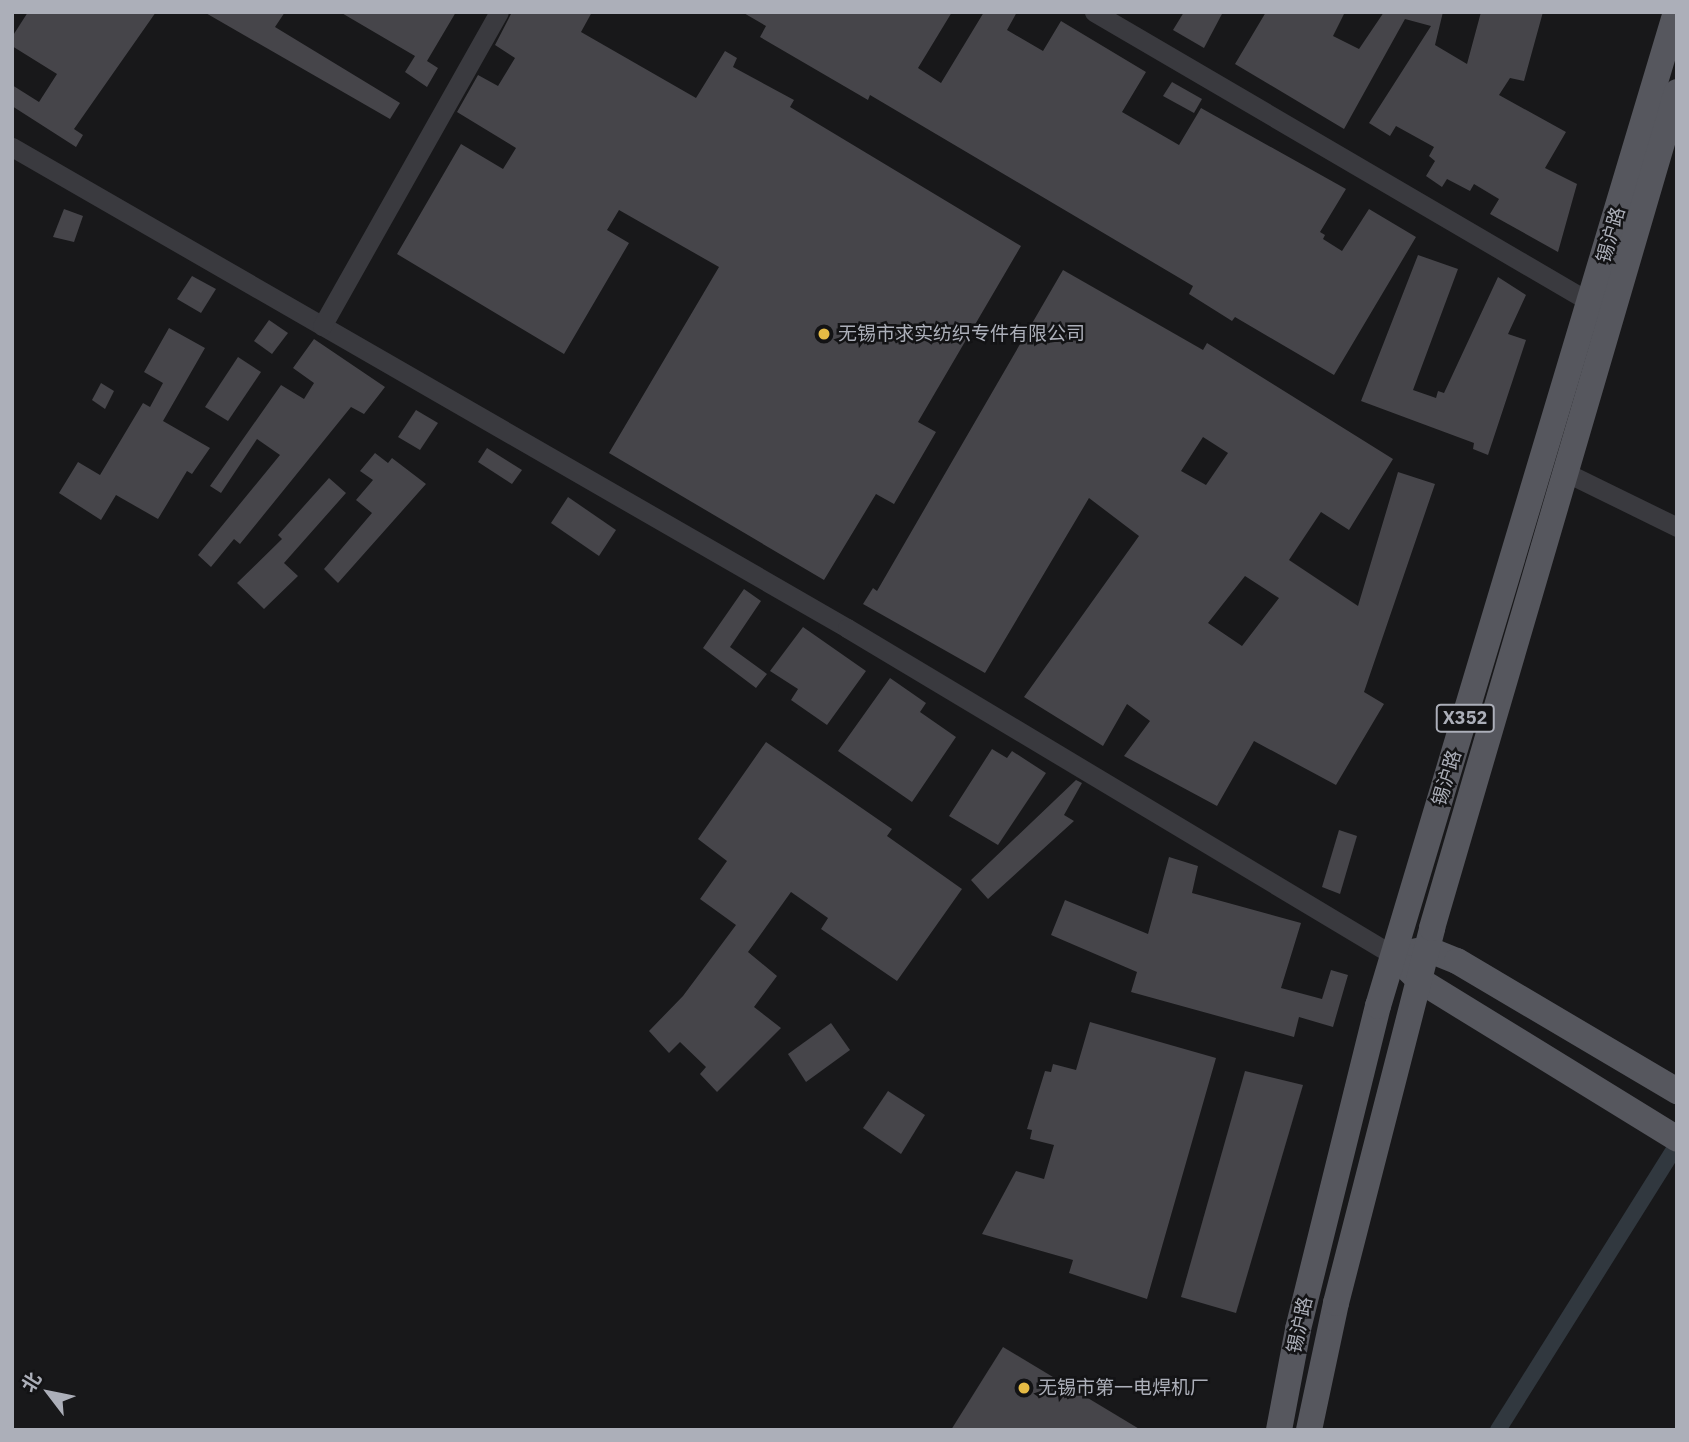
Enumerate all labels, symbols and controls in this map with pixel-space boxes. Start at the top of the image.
street label: 锡沪路 [1592,204,1630,266]
place label: 无锡市求实纺织专件有限公司 [838,323,1085,345]
marker: 无锡市求实纺织专件有限公司 [816,326,832,342]
road number: X352 [1435,704,1495,732]
street label: 锡沪路 [1428,747,1466,809]
street label: 锡沪路 [1283,1295,1317,1355]
north arrow [14,1358,84,1428]
text: 北 [16,1367,46,1396]
place label: 无锡市第一电焊机厂 [1038,1377,1209,1399]
marker: 无锡市第一电焊机厂 [1016,1380,1032,1396]

